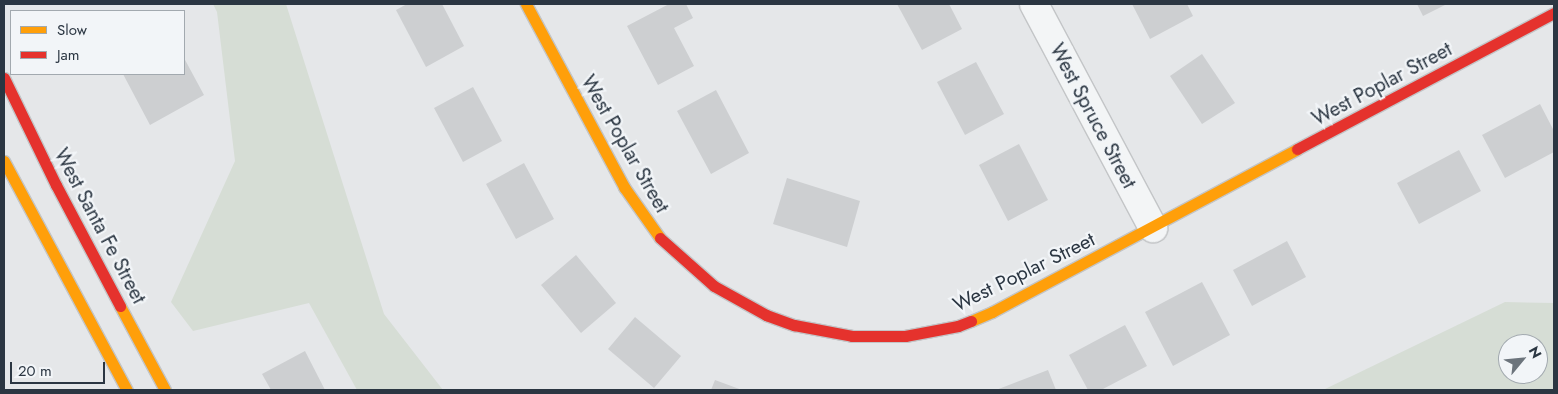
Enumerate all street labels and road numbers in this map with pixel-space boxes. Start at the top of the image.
street label: West Poplar Street [1308,37,1456,131]
street label: West Spruce Street [1045,39,1141,193]
street label: West Poplar Street [576,71,674,217]
street label: West Santa Fe Street [49,144,151,308]
street label: West Poplar Street [949,227,1099,317]

